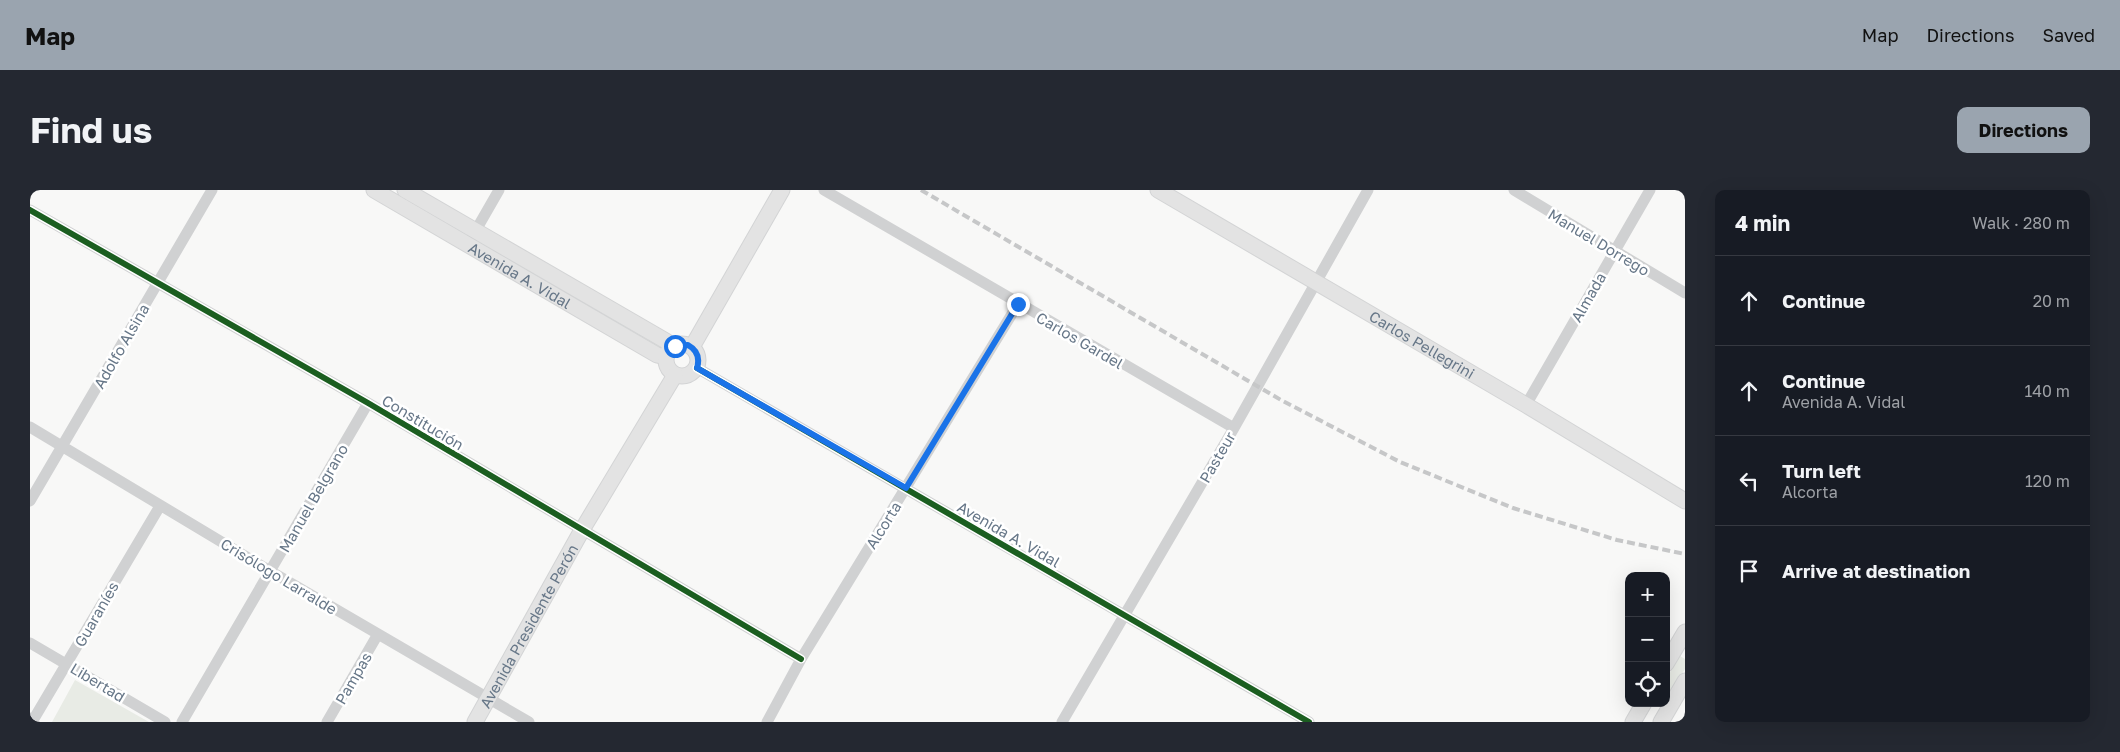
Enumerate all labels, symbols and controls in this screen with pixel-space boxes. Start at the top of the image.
text: Map [25,21,75,50]
text: Map [1862,24,1898,46]
text: Directions [1926,24,2014,46]
text: Saved [2042,24,2095,46]
button: Directions [1957,107,2090,153]
text: Find us [30,109,152,151]
street label: Manuel Dorrego [1545,205,1653,279]
text: 4 min [1735,210,1790,236]
text: Walk · 280 m [1972,213,2070,233]
street label: Avenida A. Vidal [465,238,575,312]
street label: Almada [1567,269,1609,325]
icon: ahead [1735,287,1763,315]
text: Continue [1782,289,1865,312]
text: 20 m [2033,291,2070,311]
route end [1007,293,1030,316]
street label: Adolfo Alsina [89,300,153,392]
street label: Carlos Pellegrini [1366,307,1478,382]
street label: Carlos Gardel [1033,308,1127,372]
route start [664,335,687,358]
text: Continue [1782,369,1865,392]
icon: ahead [1735,377,1763,405]
text: 140 m [2024,381,2070,401]
street label: Constitución [379,391,467,453]
text: Avenida A. Vidal [1782,392,1905,412]
street label: Pasteur [1195,428,1239,486]
street label: Manuel Belgrano [275,441,351,555]
text: Turn left [1782,459,1861,482]
icon: left [1735,467,1763,495]
text: 120 m [2025,471,2070,491]
text: Alcorta [1782,482,1838,502]
street label: Avenida A. Vidal [954,497,1064,571]
street label: Alcorta [862,498,904,552]
street label: Crisólogo Larralde [218,534,341,618]
street label: Avenida Presidente Perón [476,541,581,711]
icon: arrive [1735,557,1763,585]
text: Arrive at destination [1782,559,1970,582]
map controls [1625,572,1670,707]
button: + [1625,572,1670,617]
street label: Guaraníes [70,578,122,650]
button: − [1625,617,1670,662]
street label: Pampas [331,649,375,707]
street label: Libertad [67,659,129,705]
button: locate [1625,662,1670,707]

